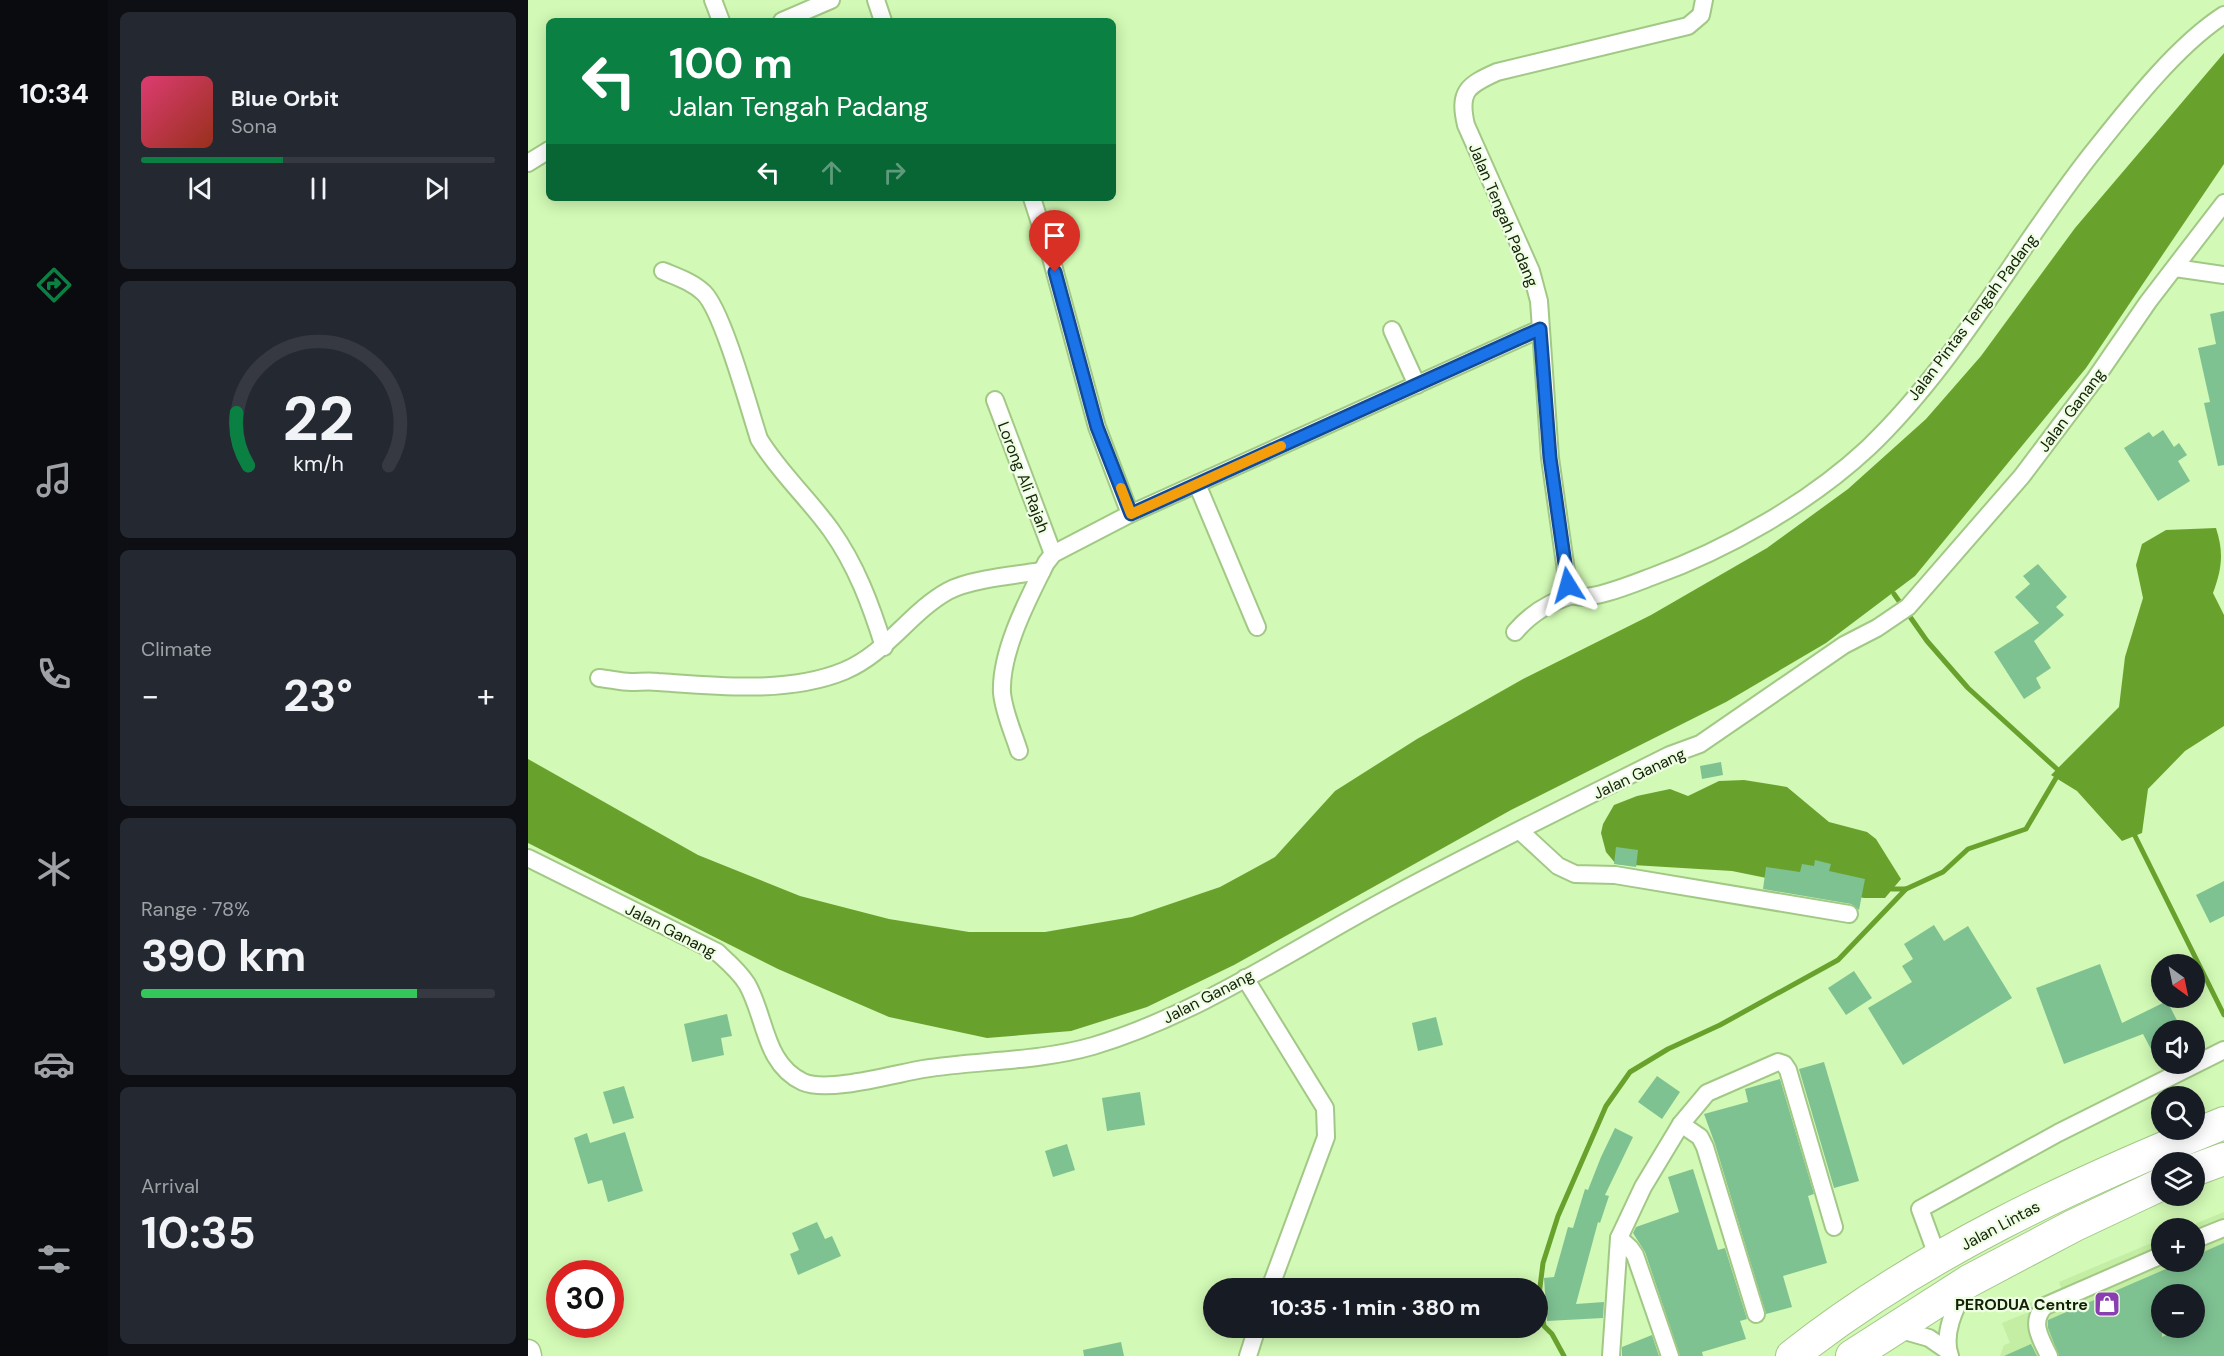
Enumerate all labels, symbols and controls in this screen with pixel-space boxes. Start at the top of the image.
text: 100 m [669,36,793,91]
icon: left [570,42,648,120]
text: 10:34 [19,76,89,111]
text: Blue Orbit [231,84,339,113]
text: Jalan Tengah Padang [669,89,929,124]
text: Sona [231,113,277,139]
street label: Jalan Tengah Padang [1464,140,1543,290]
icon: left [752,156,785,189]
icon: ahead [815,156,848,189]
icon: right [878,156,911,189]
icon: previous [184,172,217,205]
icon: pause [302,172,335,205]
icon: next [420,172,453,205]
pin [1029,210,1080,272]
icon: arrive [1038,219,1071,252]
street label: Jalan Pintas Tengah Padang [1903,230,2042,405]
icon: directions [33,264,75,306]
street label: Jalan Ganang [2033,364,2110,456]
text: 22 [282,378,354,459]
street label: Lorong Ali Rajah [993,419,1054,536]
text: km/h [293,451,343,479]
icon: music [33,459,75,501]
position arrow [1536,553,1600,617]
text: Climate [141,636,212,662]
icon: phone [33,653,75,695]
text: 23° [283,666,353,725]
text: − [141,674,159,717]
text: + [477,674,495,717]
street label: Jalan Ganang [1590,743,1689,804]
icon: climate [33,848,75,890]
text: Range · 78% [141,896,250,922]
street label: Jalan Ganang [622,899,720,962]
text: 390 km [141,926,306,985]
north arrow [2151,954,2205,1008]
map controls [2151,954,2205,1338]
street label: Jalan Ganang [1159,965,1257,1028]
button: sound [2151,1020,2205,1074]
icon: car [33,1043,75,1085]
button: search [2151,1086,2205,1140]
button: layers [2151,1152,2205,1206]
text: Arrival [141,1173,199,1199]
street label: Jalan Lintas [1957,1196,2044,1255]
text: 10:35 [141,1203,256,1262]
button: + [2151,1218,2205,1272]
icon: filters [33,1238,75,1280]
speed limit sign: 30 [546,1260,624,1338]
button: − [2151,1284,2205,1338]
shop icon: PERODUA Centre [2092,1289,2122,1319]
text: 10:35 · 1 min · 380 m [1271,1293,1480,1322]
place label: PERODUA Centre [1955,1294,2088,1315]

